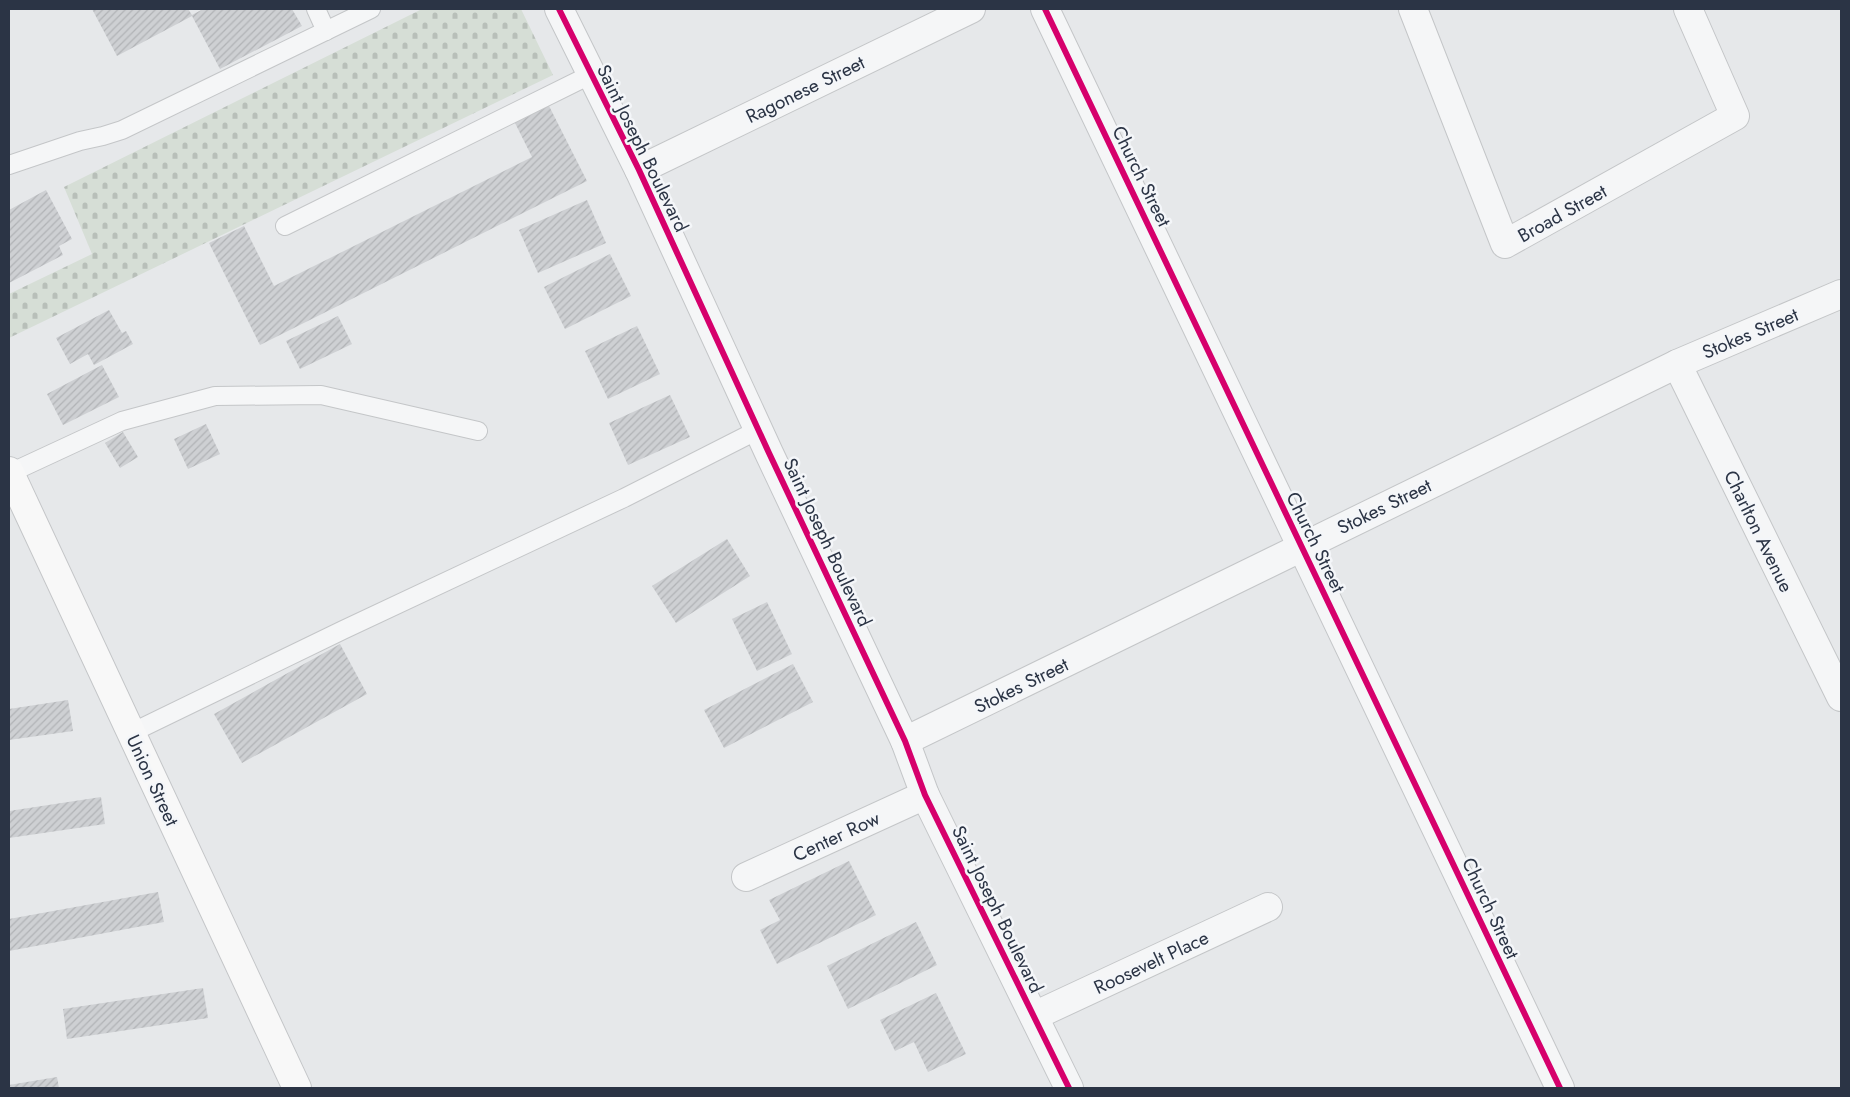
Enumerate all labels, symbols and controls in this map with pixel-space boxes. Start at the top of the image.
street label: Ragonese Street [741,49,870,130]
street label: Saint Joseph Boulevard [590,60,695,237]
street label: Church Street [1105,121,1178,232]
street label: Broad Street [1513,178,1612,249]
street label: Stokes Street [1698,301,1803,366]
street label: Saint Joseph Boulevard [777,453,879,631]
street label: Charlton Avenue [1717,466,1800,597]
street label: Stokes Street [1333,472,1436,541]
street label: Church Street [1279,487,1352,598]
street label: Stokes Street [970,651,1073,720]
street label: Union Street [120,730,186,831]
street label: Center Row [788,805,884,868]
street label: Saint Joseph Boulevard [945,821,1050,998]
street label: Church Street [1455,853,1526,964]
street label: Roosevelt Place [1089,924,1213,1001]

